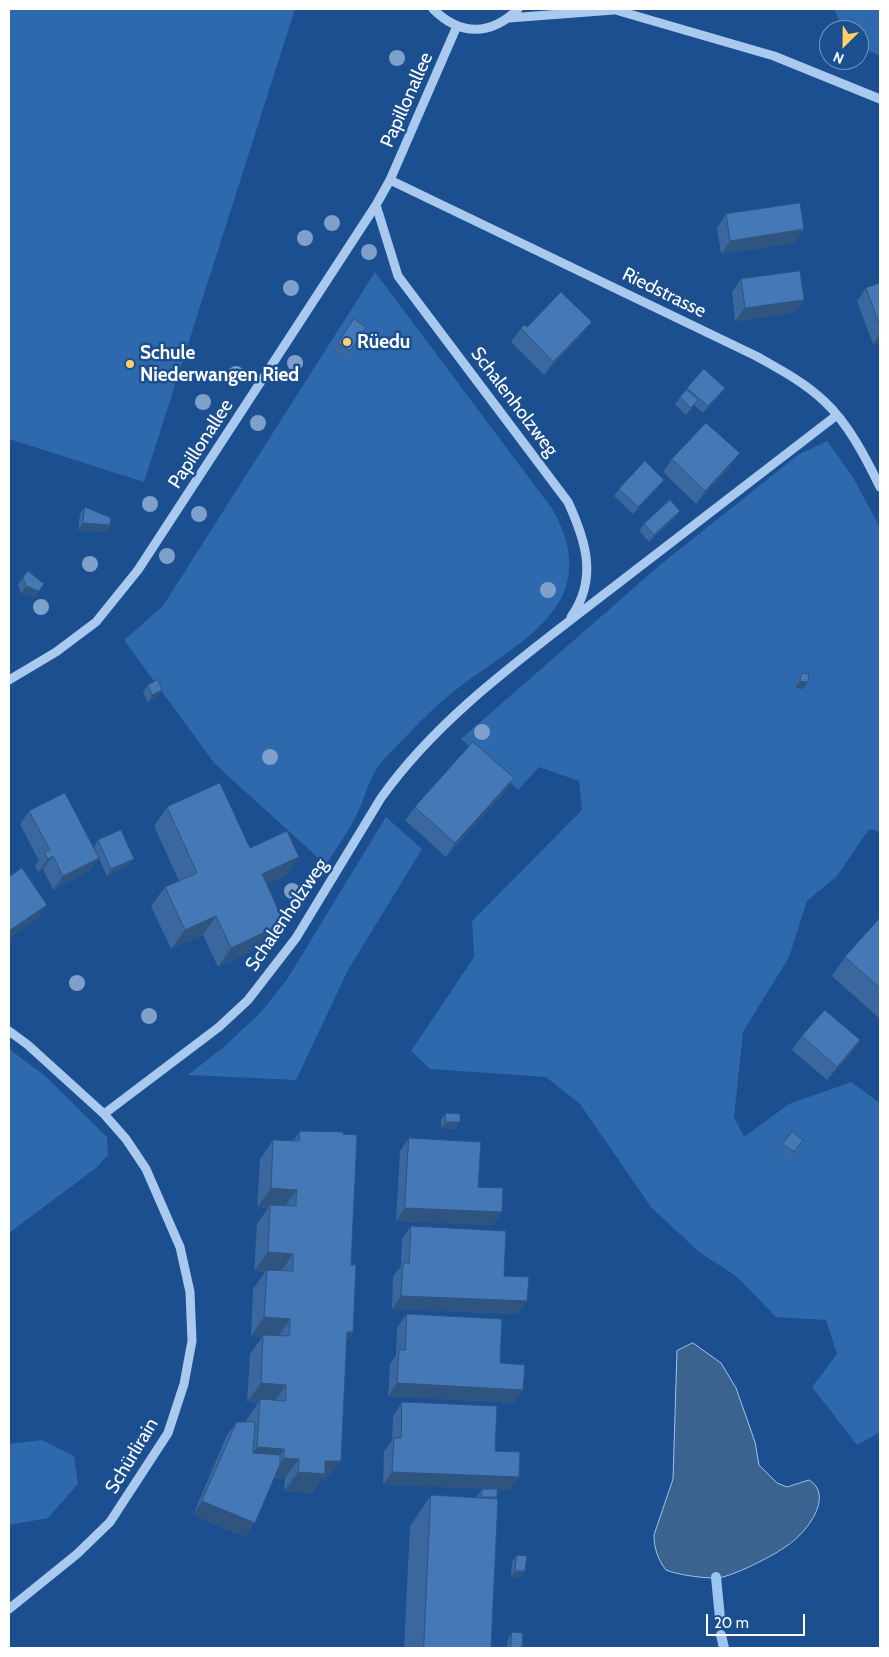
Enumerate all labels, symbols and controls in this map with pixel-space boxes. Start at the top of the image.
north arrow [819,20,869,70]
text: N [830,48,847,68]
street label: Papillonallee [376,49,438,151]
street label: Riedstrasse [618,263,710,323]
place label: Rüedu [357,331,410,353]
marker: Rüedu [341,336,353,348]
place label: Schule Niederwangen Ried [140,342,299,386]
street label: Schalenholzweg [465,343,563,461]
marker: Schule Niederwangen Ried [124,358,136,370]
street label: Papillonallee [164,395,238,493]
street label: Schalenholzweg [241,854,333,976]
street label: Schürlirain [101,1414,163,1498]
scale bar [709,1604,808,1636]
text: 20 m [714,1614,749,1632]

